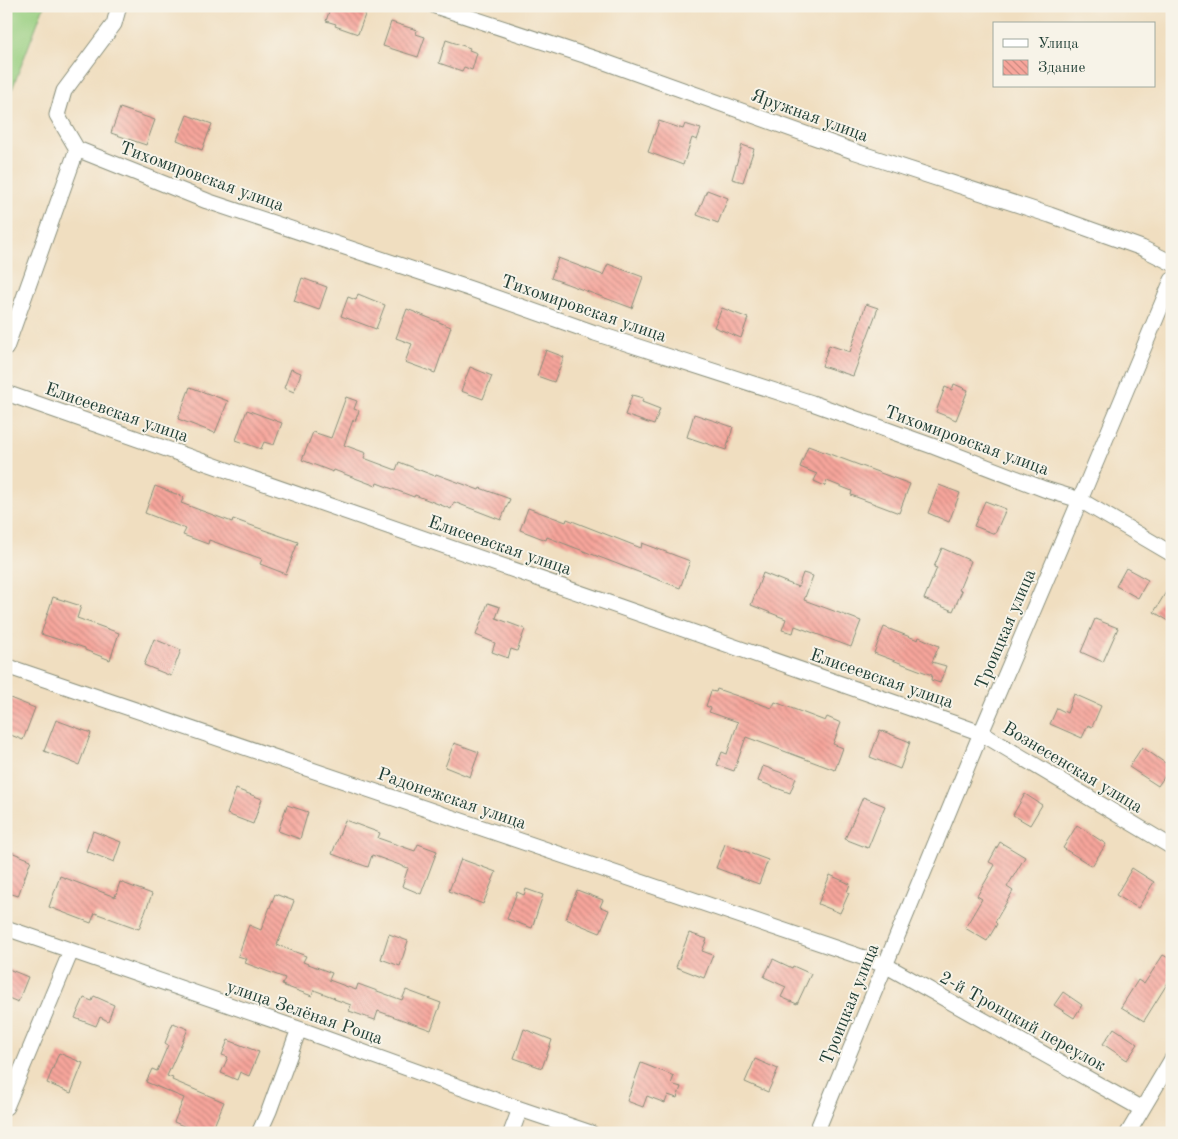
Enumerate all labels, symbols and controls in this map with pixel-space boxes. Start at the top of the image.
legend [993,22,1156,88]
text: Улица [1038,37,1079,52]
text: Здание [1038,61,1085,76]
street label: Яружная улица [749,86,871,146]
street label: Тихомировская улица [117,139,286,215]
street label: Тихомировская улица [499,272,669,346]
street label: Елисеевская улица [43,380,191,446]
street label: Тихомировская улица [882,403,1051,479]
street label: Елисеевская улица [426,513,574,579]
street label: Троицкая улица [972,566,1039,692]
street label: Елисеевская улица [808,646,956,712]
street label: Вознесенская улица [999,719,1146,817]
street label: Радонежская улица [375,765,529,833]
street label: Троицкая улица [817,941,882,1068]
street label: 2-й Троицкий переулок [936,969,1109,1075]
street label: улица Зелёная Роща [224,978,385,1048]

